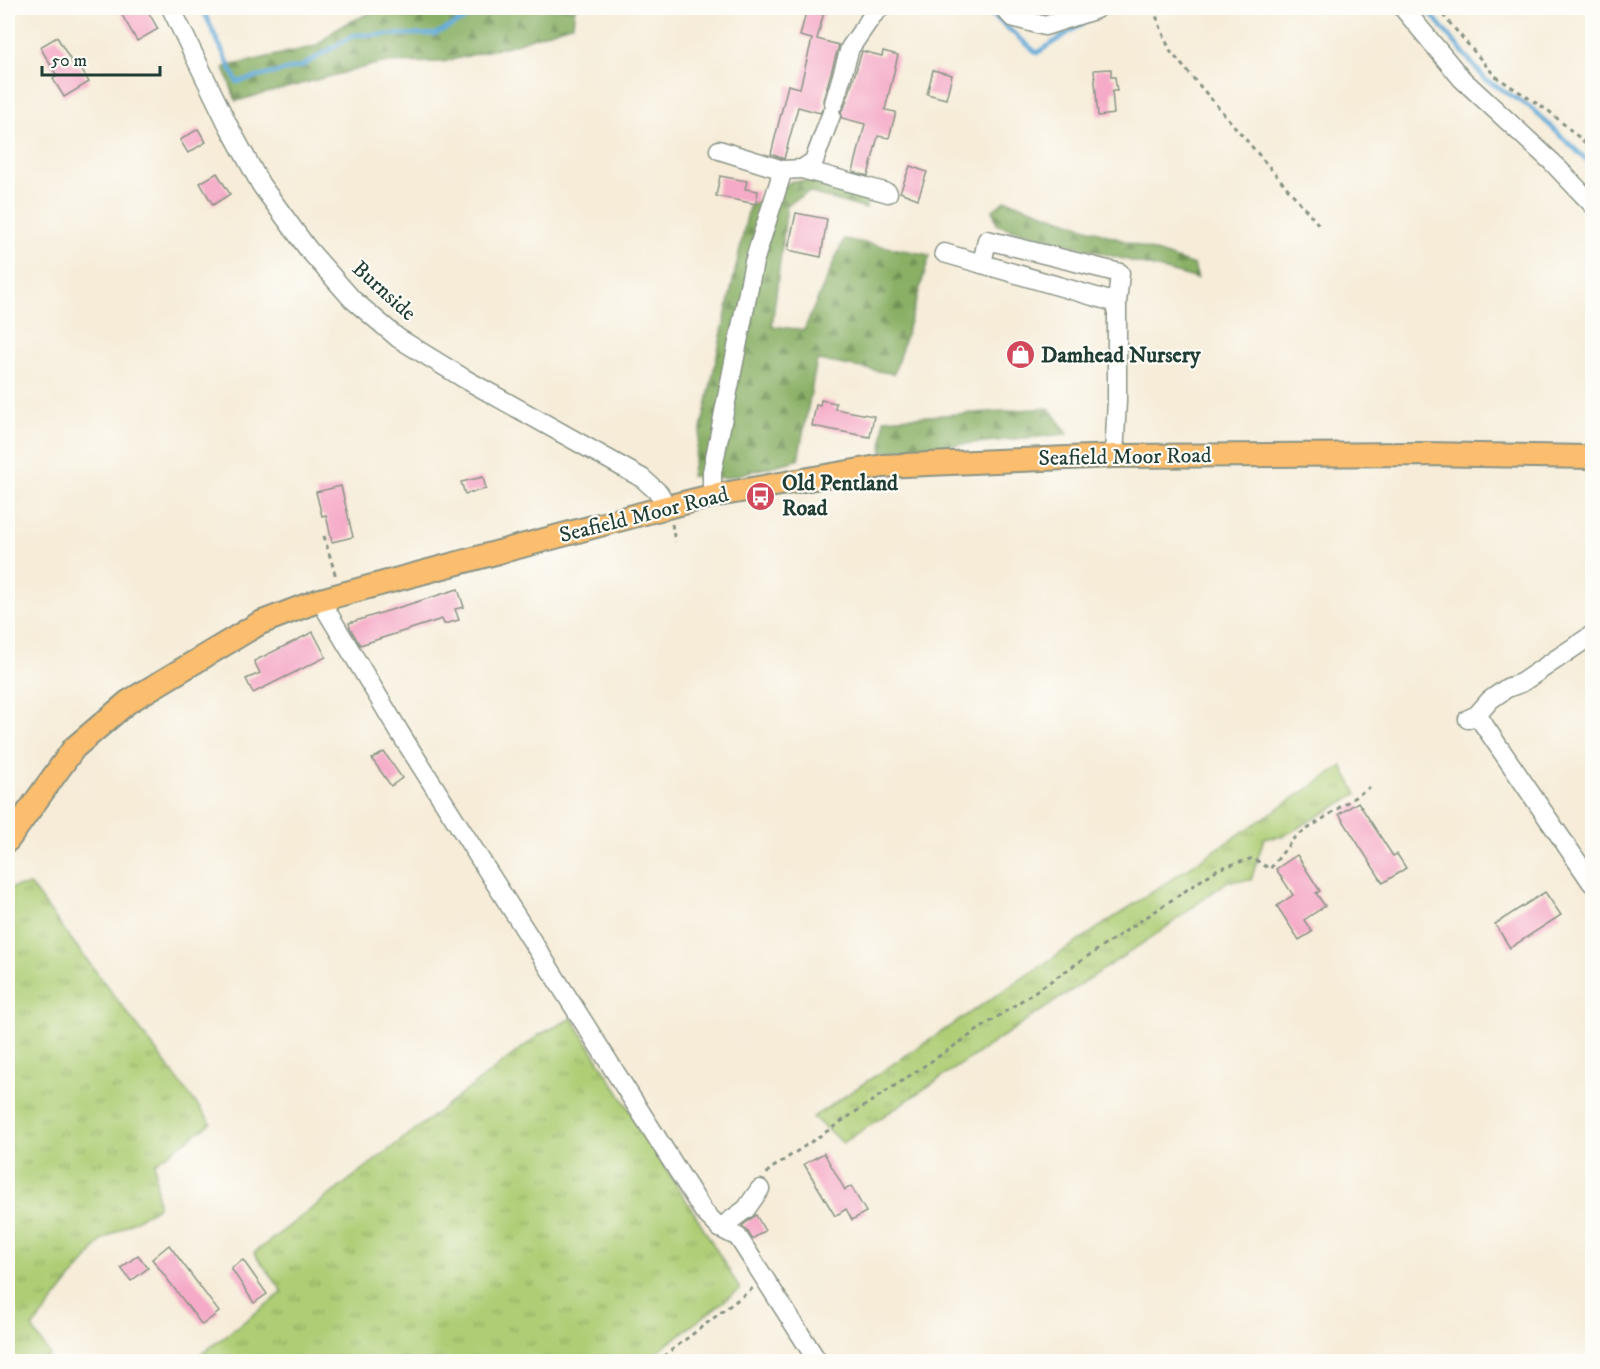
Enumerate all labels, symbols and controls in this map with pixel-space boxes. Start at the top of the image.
scale bar [42,39,160,77]
text: 50 m [51,50,87,72]
street label: Burnside [346,255,422,327]
shop icon: Damhead Nursery [1004,339,1036,371]
place label: Damhead Nursery [1041,342,1201,369]
street label: Seafield Moor Road [1038,442,1212,472]
place label: Old Pentland Road [782,470,899,522]
bus stop icon: Old Pentland Road [745,480,777,512]
street label: Seafield Moor Road [557,481,731,549]

